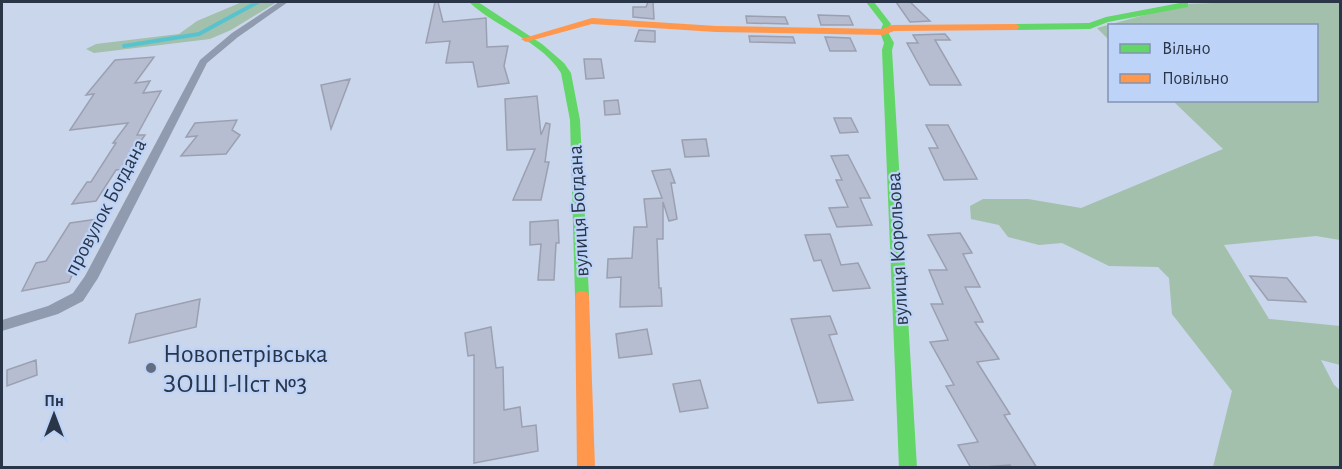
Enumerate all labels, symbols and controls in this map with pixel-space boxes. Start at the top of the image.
legend [1108,24,1318,102]
text: Вільно [1162,40,1210,58]
text: Повільно [1162,70,1229,88]
street label: провулок Богдана [61,135,150,279]
street label: вулиця Богдана [565,144,592,277]
street label: вулиця Корольова [883,171,912,326]
place label: Новопетрівська ЗОШ I-IIст №3 [163,341,328,397]
marker: Новопетрівська ЗОШ I-IIст №3 [144,361,158,375]
north arrow [24,385,84,445]
text: Пн [44,393,64,409]

